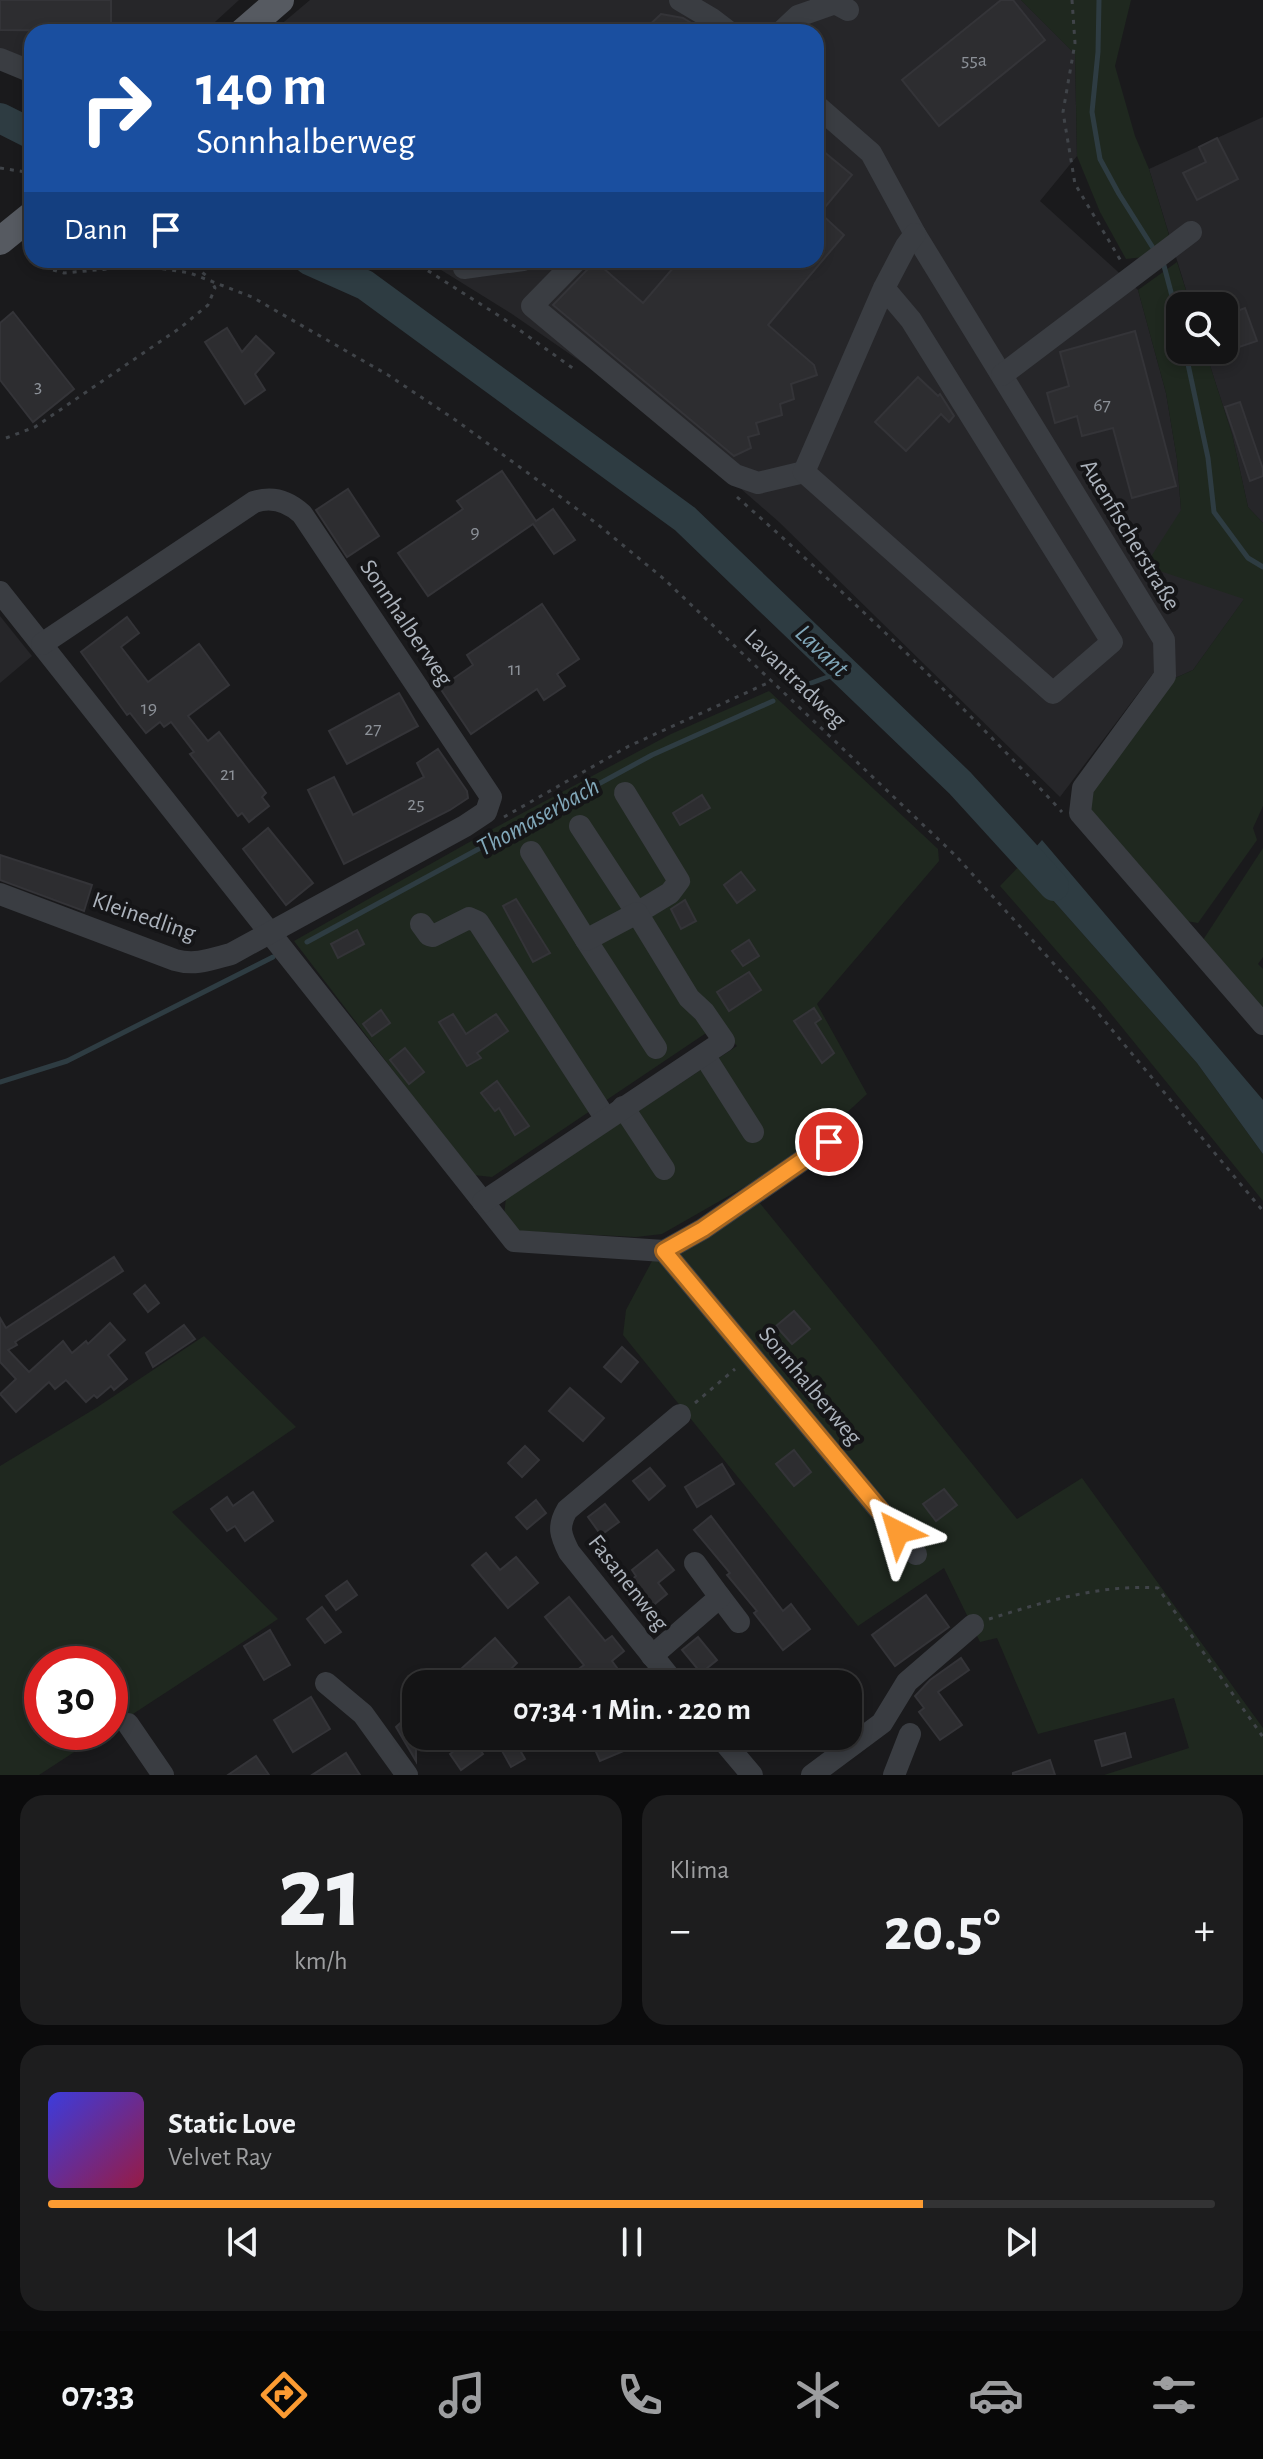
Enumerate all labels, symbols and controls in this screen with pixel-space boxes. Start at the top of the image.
house number: 55a [961,50,987,70]
icon: right [64,56,168,160]
text: 140 m [196,59,327,115]
text: Sonnhalberweg [196,124,415,160]
icon: arrive [144,208,188,252]
text: Dann [64,215,128,245]
map controls [1166,292,1238,364]
button: search [1166,292,1238,364]
house number: 3 [34,376,42,396]
house number: 67 [1093,395,1111,415]
street label: Auenfischerstraße [1076,456,1184,614]
house number: 9 [470,522,480,542]
street label: Sonnhalberweg [355,556,457,691]
water label: Lavant [790,620,854,683]
street label: Lavantradweg [740,625,851,733]
house number: 11 [508,659,522,679]
house number: 19 [141,698,157,718]
house number: 27 [364,719,382,739]
house number: 21 [220,764,236,784]
water label: Thomaserbach [473,773,603,861]
house number: 25 [407,794,425,814]
street label: Kleinedling [89,888,199,946]
pin [795,1108,863,1176]
icon: arrive [807,1120,851,1164]
street label: Sonnhalberweg [754,1322,866,1450]
position arrow [856,1490,940,1574]
street label: Fasanenweg [583,1531,673,1636]
speed limit sign: 30 [24,1646,128,1750]
text: 07:34 · 1 Min. · 220 m [513,1695,751,1725]
text: 21 [278,1842,364,1946]
text: Klima [670,1857,729,1883]
text: 20.5° [884,1901,1001,1961]
text: − [670,1909,691,1953]
text: + [1194,1909,1215,1953]
text: km/h [294,1948,348,1974]
text: Static Love [168,2109,296,2139]
text: Velvet Ray [168,2144,272,2170]
icon: previous [221,2220,265,2264]
icon: pause [610,2220,654,2264]
icon: next [999,2220,1043,2264]
icon: directions [256,2367,312,2423]
icon: music [434,2367,490,2423]
icon: phone [612,2367,668,2423]
icon: climate [790,2367,846,2423]
icon: car [968,2367,1024,2423]
icon: filters [1146,2367,1202,2423]
text: 07:33 [61,2377,135,2413]

